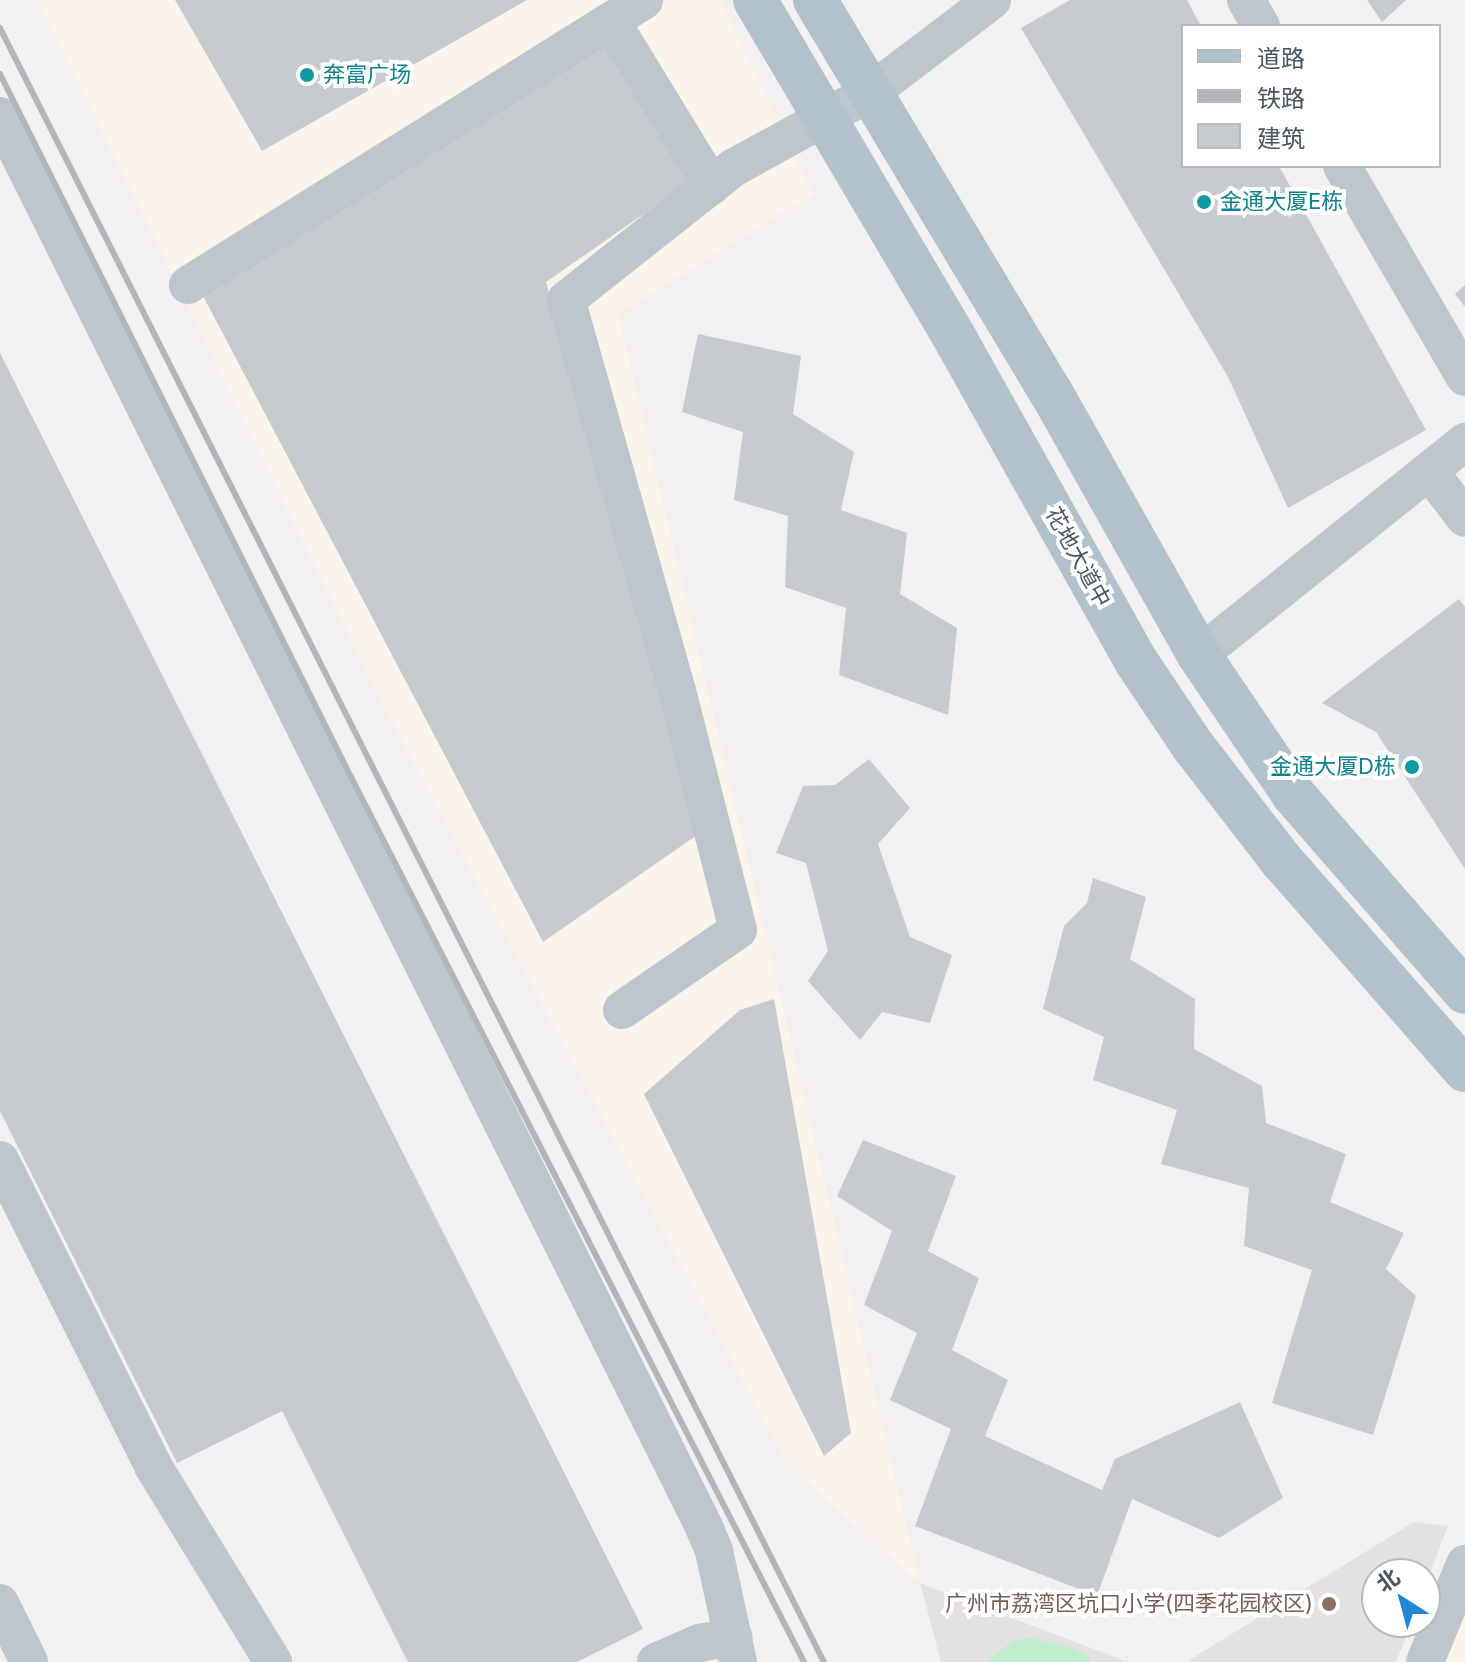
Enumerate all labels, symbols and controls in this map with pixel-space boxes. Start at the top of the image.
legend [1181,24,1441,168]
text: 道路 [1257,44,1305,73]
place label: 奔富广场 [323,62,411,88]
marker: 奔富广场 [298,66,316,84]
text: 铁路 [1257,84,1305,113]
text: 建筑 [1257,124,1305,153]
place label: 金通大厦E栋 [1220,189,1343,215]
marker: 金通大厦E栋 [1195,193,1213,211]
street label: 花地大道中 [1040,502,1116,612]
place label: 金通大厦D栋 [1270,754,1396,780]
marker: 金通大厦D栋 [1403,758,1421,776]
north arrow [1361,1558,1441,1638]
text: 北 [1372,1563,1405,1597]
place label: 广州市荔湾区坑口小学(四季花园校区) [945,1591,1313,1617]
marker: 广州市荔湾区坑口小学(四季花园校区) [1320,1595,1338,1613]

